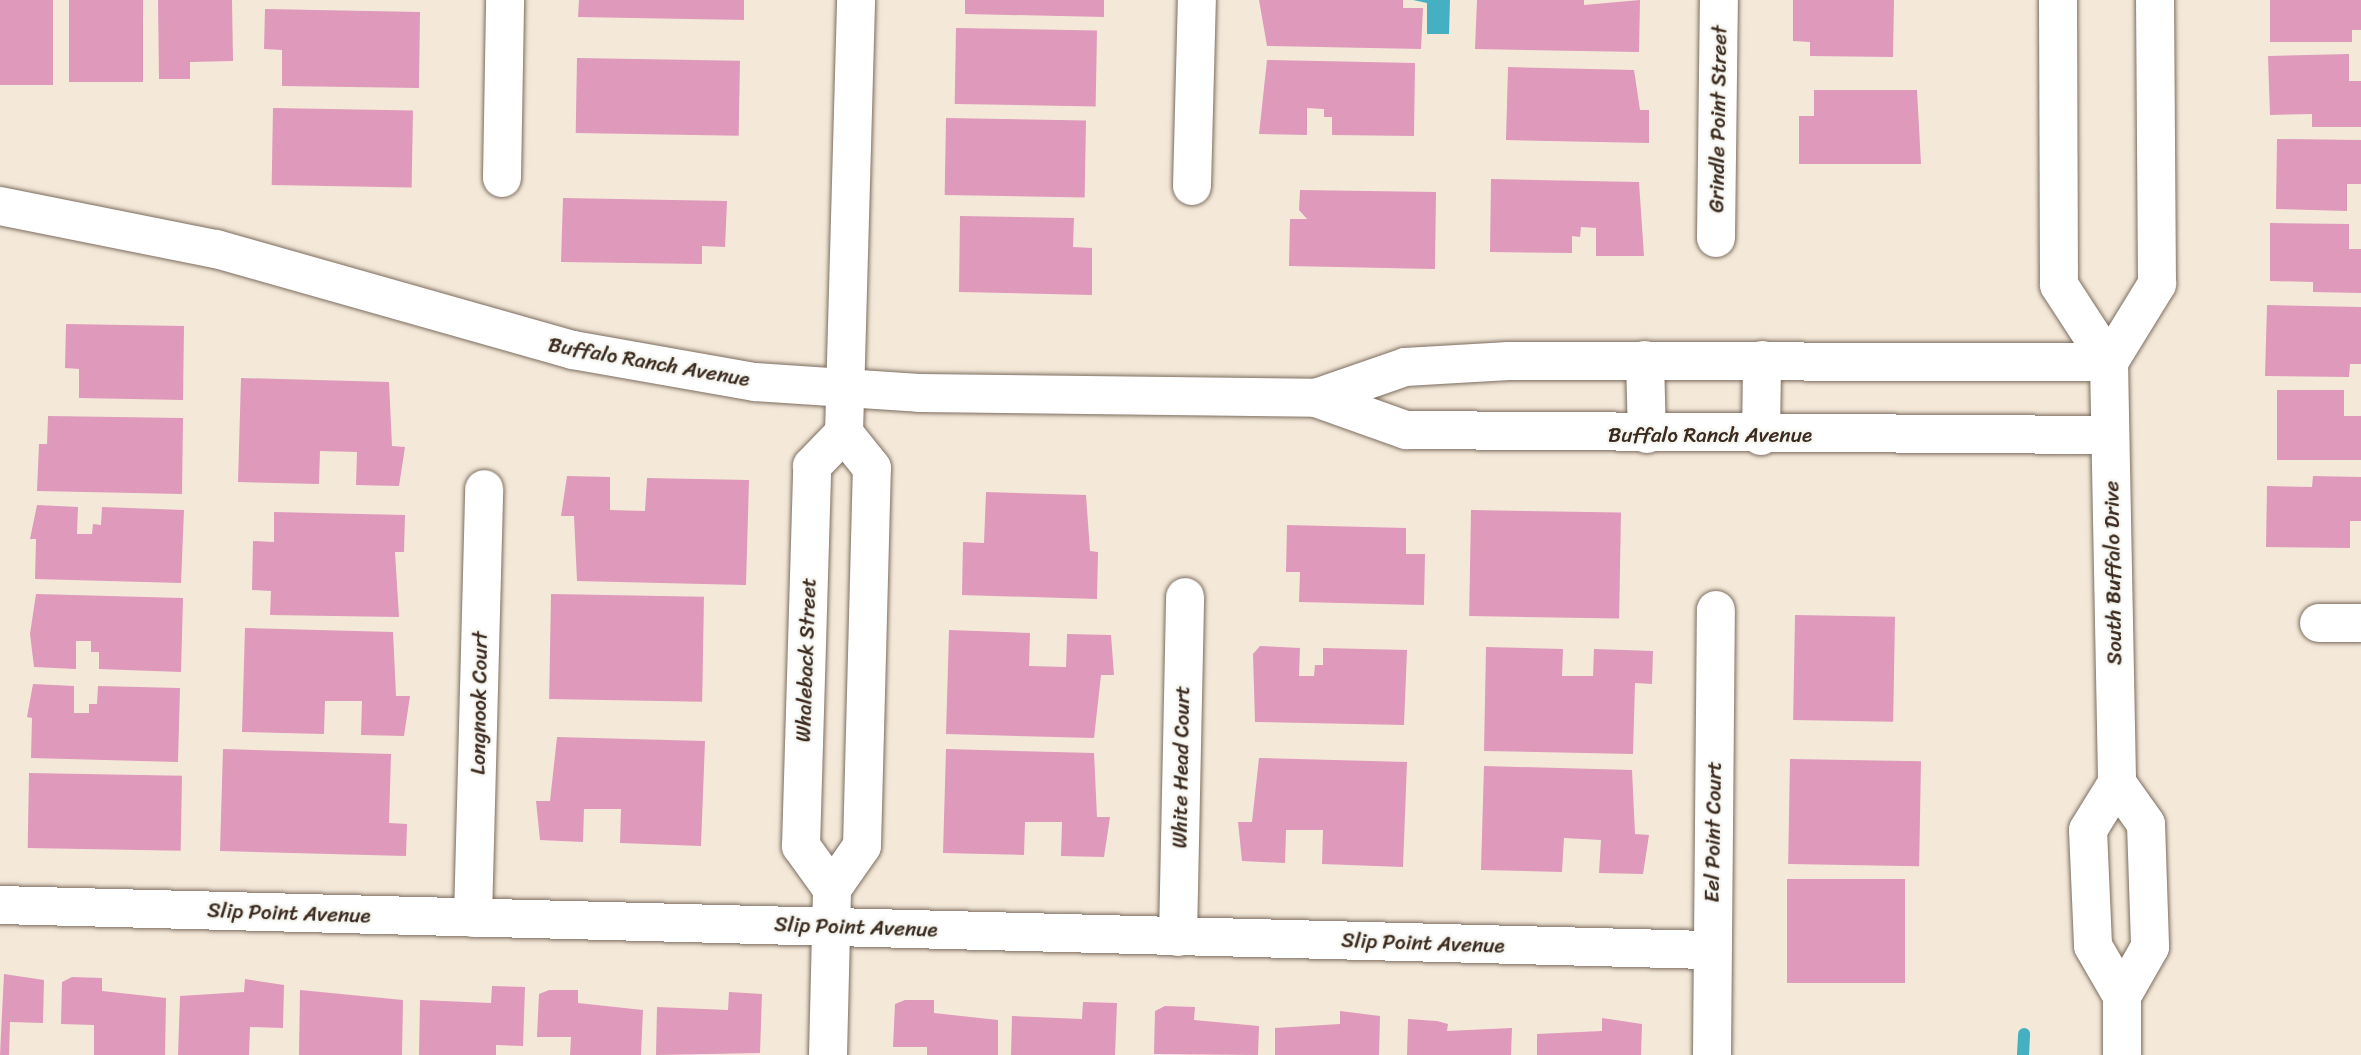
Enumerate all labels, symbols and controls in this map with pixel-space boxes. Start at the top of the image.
street label: Grindle Point Street [1704,25,1732,213]
street label: Buffalo Ranch Avenue [546,332,752,392]
street label: Buffalo Ranch Avenue [1608,422,1812,448]
street label: South Buffalo Drive [2099,481,2127,665]
street label: Whaleback Street [791,577,821,743]
street label: Longnook Court [465,631,493,775]
street label: White Head Court [1167,685,1195,849]
street label: Eel Point Court [1699,761,1727,903]
street label: Slip Point Avenue [207,898,371,928]
street label: Slip Point Avenue [774,912,938,942]
street label: Slip Point Avenue [1341,928,1505,958]

